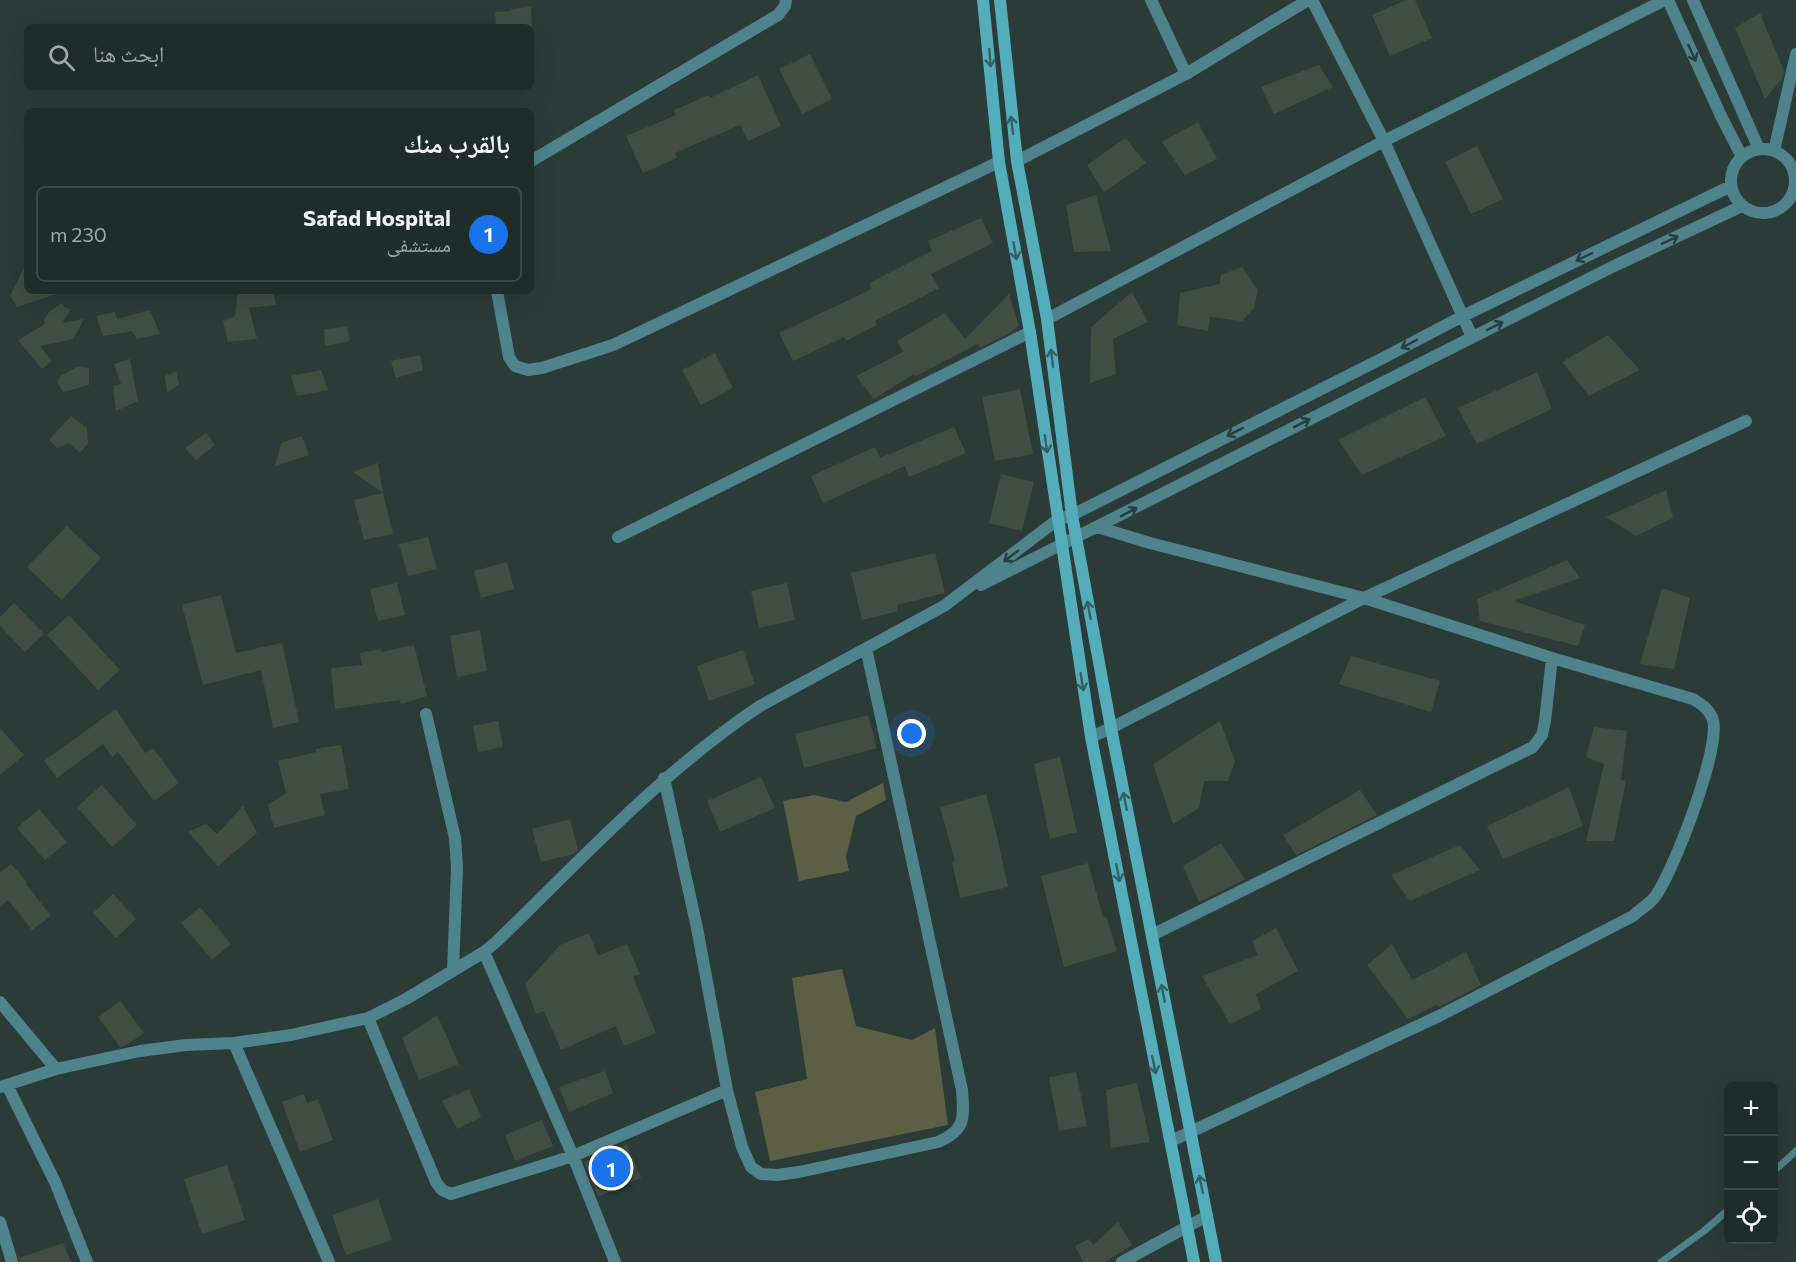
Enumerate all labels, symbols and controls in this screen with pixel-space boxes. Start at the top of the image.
search box [24,24,534,90]
text: ابحث هنا [93,40,164,67]
icon: search [45,41,78,74]
one-way arrow [1687,44,1698,62]
one-way arrow [984,48,995,68]
one-way arrow [1006,116,1017,135]
text: بالقرب منك [404,127,510,158]
text: Safad Hospital [303,204,451,231]
text: 230 m [50,222,107,246]
text: 1 [484,222,493,246]
text: مستشفى [387,232,451,256]
one-way arrow [1661,233,1679,245]
one-way arrow [1010,241,1021,261]
one-way arrow [1575,252,1593,264]
one-way arrow [1486,319,1504,331]
one-way arrow [1401,338,1418,350]
one-way arrow [1046,349,1057,369]
one-way arrow [1293,417,1311,428]
one-way arrow [1227,426,1244,438]
one-way arrow [1041,433,1052,453]
one-way arrow [1119,505,1137,517]
one-way arrow [1003,549,1019,562]
one-way arrow [1083,600,1094,620]
one-way arrow [1077,671,1088,691]
your location [897,719,926,748]
one-way arrow [1119,792,1130,812]
one-way arrow [1112,864,1124,883]
one-way arrow [1157,983,1168,1003]
one-way arrow [1149,1055,1160,1074]
map controls [1724,1082,1778,1244]
button: + [1724,1082,1778,1136]
button: − [1724,1136,1778,1190]
pin: 1 [592,1146,630,1190]
one-way arrow [1194,1175,1206,1194]
button: locate [1724,1190,1778,1244]

